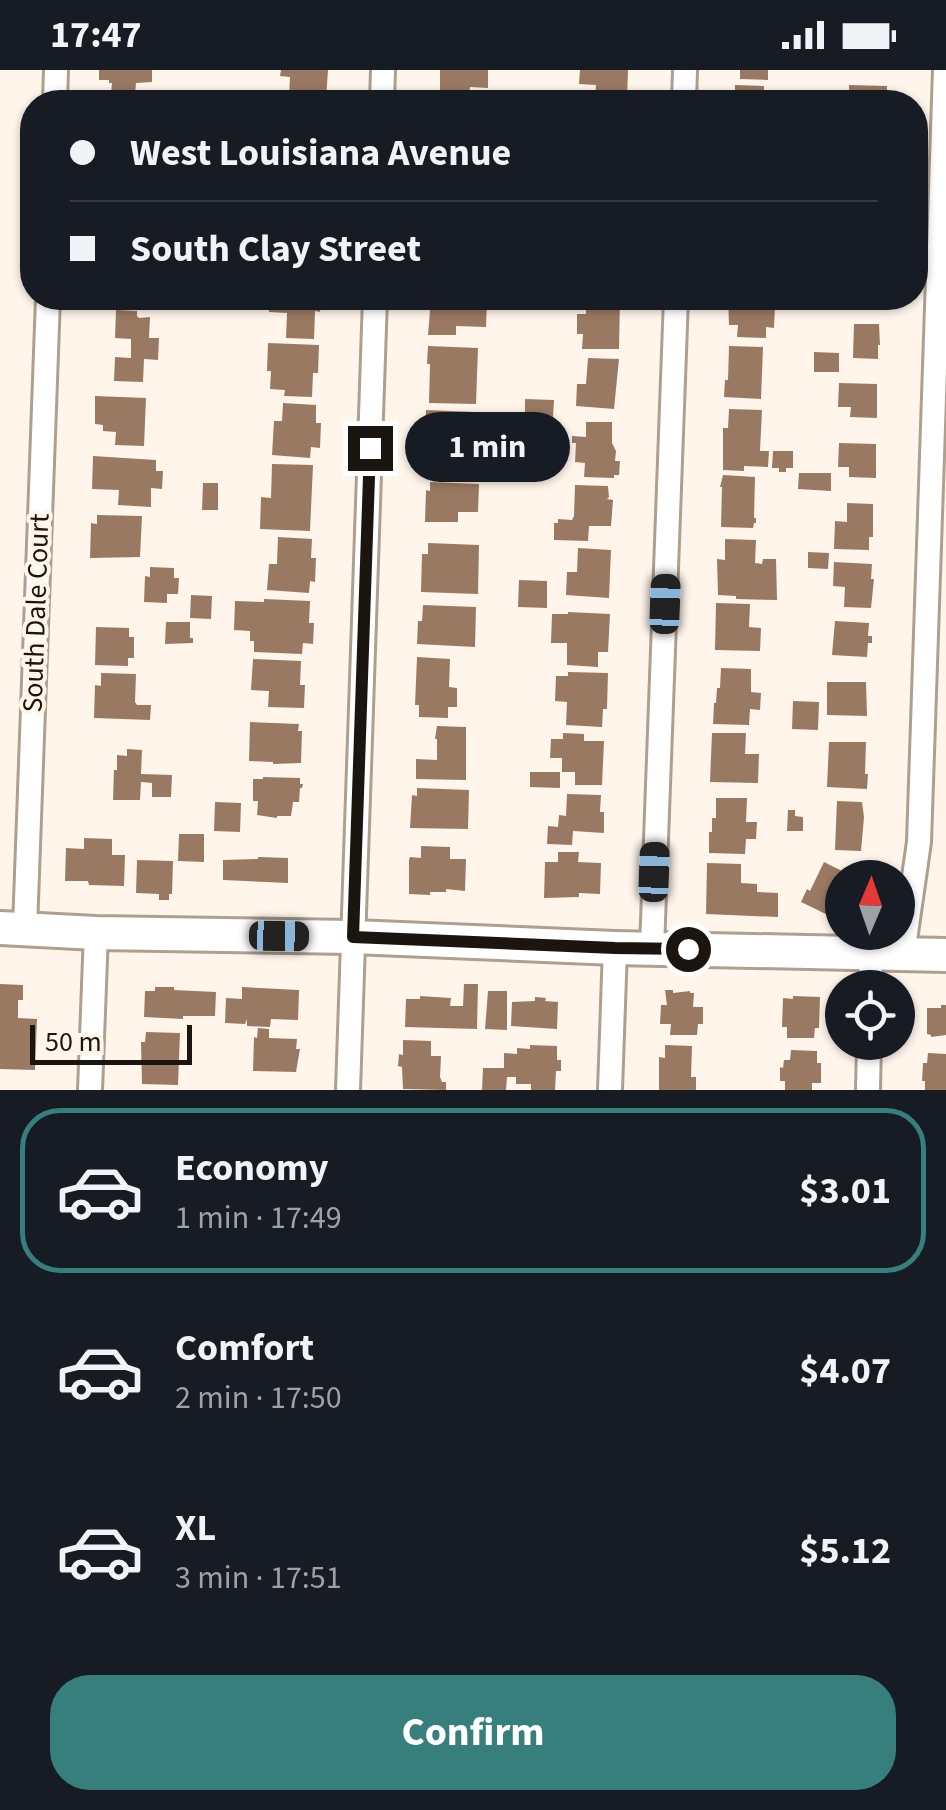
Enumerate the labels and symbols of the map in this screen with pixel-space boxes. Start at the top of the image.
callout: 1 min [405,413,570,483]
route end [348,426,393,471]
street label: South Dale Court [13,512,59,713]
car [649,573,681,635]
car [638,841,670,903]
north arrow [825,860,915,950]
car [249,920,309,952]
route start [666,927,711,972]
scale bar [30,1020,192,1064]

